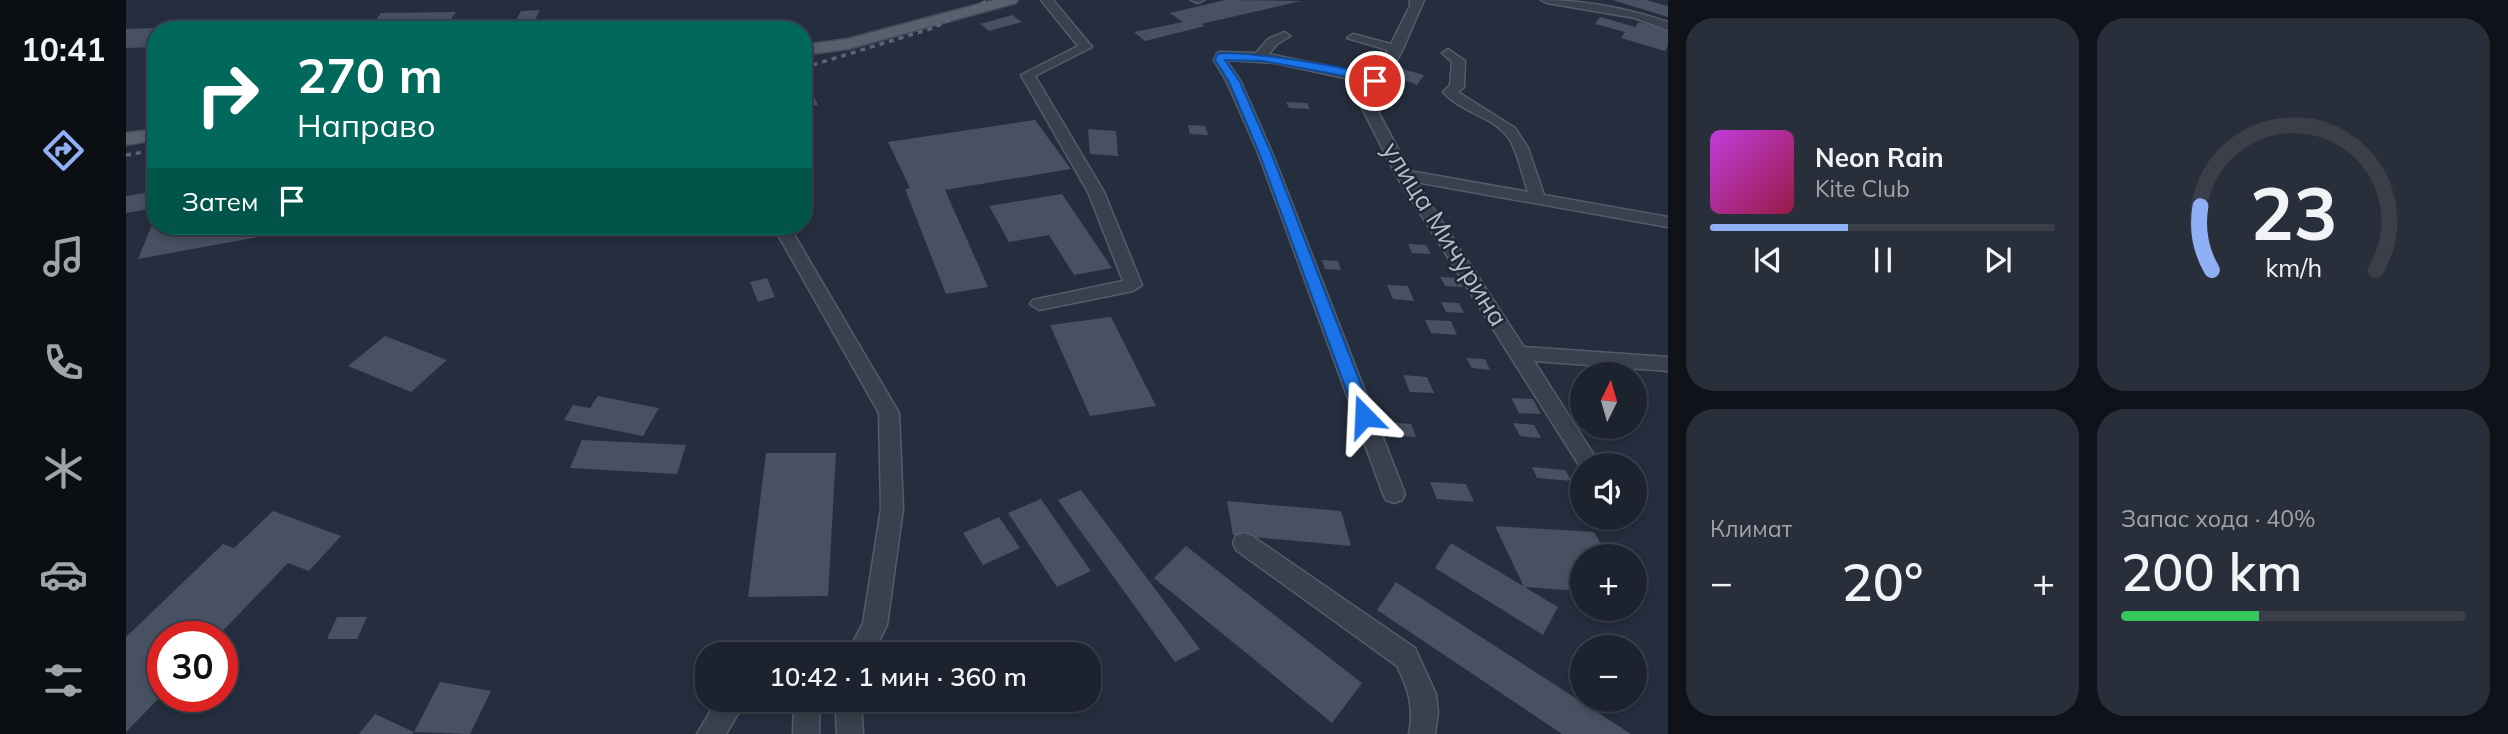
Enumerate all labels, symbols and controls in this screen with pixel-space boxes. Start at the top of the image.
text: 10:41 [21,29,105,69]
text: 270 m [297,44,443,105]
icon: right [182,49,273,140]
pin [1345,51,1405,111]
icon: arrive [1356,62,1394,100]
text: Направо [297,105,436,145]
icon: directions [39,126,88,175]
street label: улица Мичурина [1375,135,1516,332]
text: Neon Rain [1815,141,1944,174]
text: 23 [2250,168,2337,259]
text: Kite Club [1815,174,1910,203]
icon: arrive [273,182,311,220]
text: Затем [182,185,259,218]
icon: music [39,232,88,281]
icon: previous [1749,241,1787,279]
icon: pause [1864,241,1902,279]
icon: next [1979,241,2017,279]
text: km/h [2265,252,2322,283]
icon: phone [39,338,88,387]
north arrow [1570,362,1647,439]
map controls [1570,362,1647,712]
position arrow [1327,379,1401,453]
icon: climate [39,444,88,493]
button: sound [1570,453,1647,530]
text: Запас хода · 40% [2121,504,2316,533]
text: Климат [1710,514,1792,543]
text: 200 km [2121,539,2302,604]
button: + [1570,544,1647,621]
text: 20° [1842,549,1923,614]
icon: car [39,550,88,599]
text: − [1710,558,1733,606]
text: + [2032,558,2055,606]
speed limit sign: 30 [147,621,238,712]
button: − [1570,635,1647,712]
icon: filters [39,656,88,705]
text: 10:42 · 1 мин · 360 m [769,660,1027,693]

